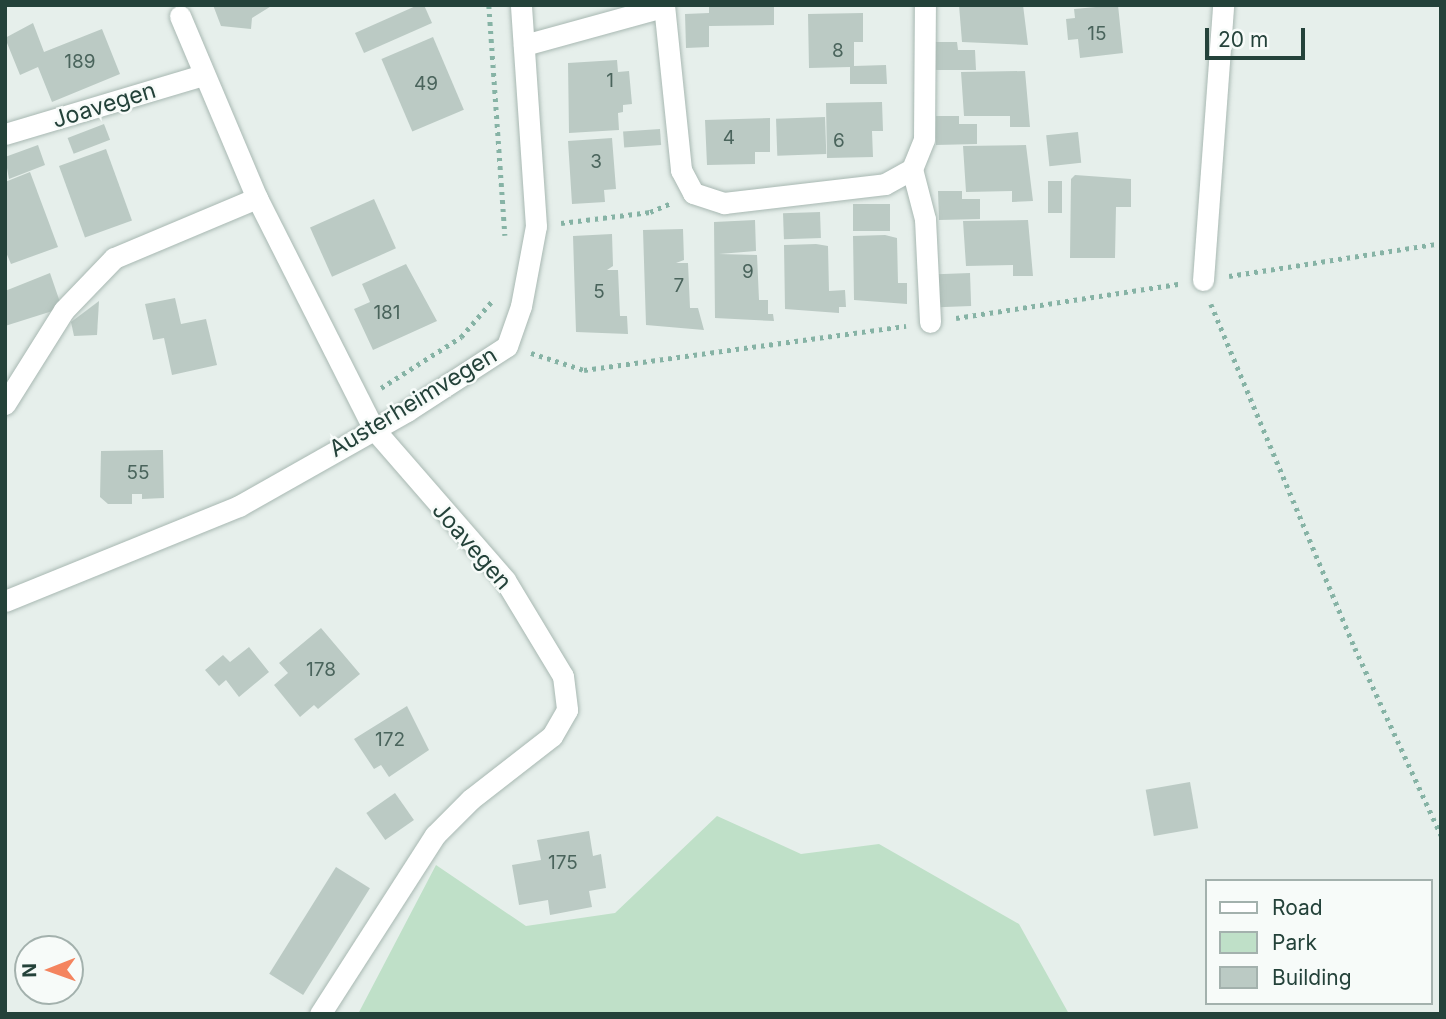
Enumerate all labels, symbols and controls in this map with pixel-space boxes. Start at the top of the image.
scale bar [1208,14,1308,58]
house number: 15 [1087,23,1107,45]
text: 20 m [1218,27,1268,52]
house number: 8 [832,40,844,62]
house number: 189 [64,51,96,73]
house number: 1 [606,70,614,92]
house number: 49 [414,73,438,95]
street label: Joavegen [49,76,159,134]
house number: 4 [723,127,735,149]
house number: 6 [833,130,845,152]
house number: 3 [590,151,602,173]
house number: 9 [742,261,754,283]
house number: 7 [674,275,684,297]
house number: 5 [593,281,605,303]
house number: 181 [373,302,401,324]
street label: Austerheimvegen [324,341,502,463]
house number: 55 [126,462,150,484]
street label: Joavegen [427,497,517,595]
house number: 178 [306,659,336,681]
house number: 172 [375,729,405,751]
house number: 175 [548,852,578,874]
legend [1204,879,1432,1005]
text: Road [1272,895,1323,920]
text: Park [1272,930,1317,955]
north arrow [14,935,84,1005]
text: N [18,963,41,978]
text: Building [1272,965,1352,990]

